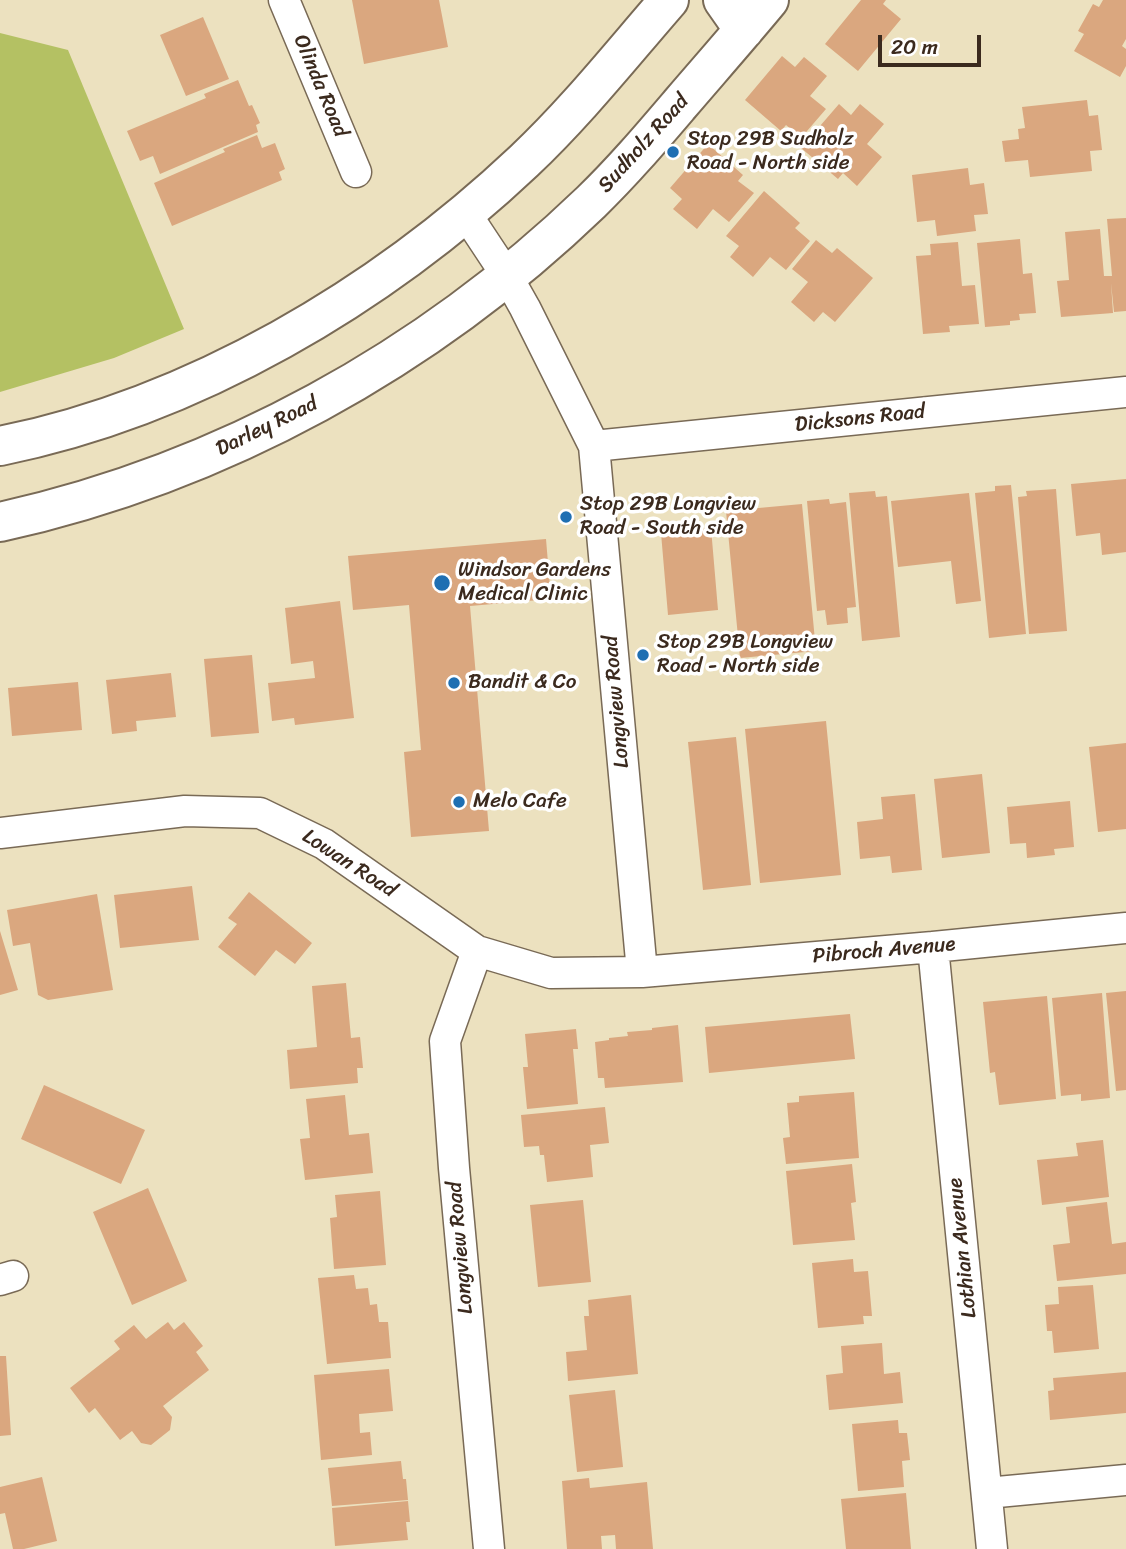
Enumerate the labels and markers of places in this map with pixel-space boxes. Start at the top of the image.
place label: Stop 29B Sudholz Road - North side [687,127,853,177]
marker: Stop 29B Sudholz Road - North side [665,144,681,160]
place label: Stop 29B Longview Road - South side [580,492,756,542]
marker: Stop 29B Longview Road - South side [558,509,574,525]
place label: Windsor Gardens Medical Clinic [458,558,611,608]
marker: Windsor Gardens Medical Clinic [432,573,452,593]
place label: Stop 29B Longview Road - North side [657,630,833,680]
marker: Stop 29B Longview Road - North side [635,647,651,663]
place label: Bandit & Co [468,670,576,696]
marker: Bandit & Co [446,675,462,691]
place label: Melo Cafe [473,789,567,815]
marker: Melo Cafe [451,794,467,810]

